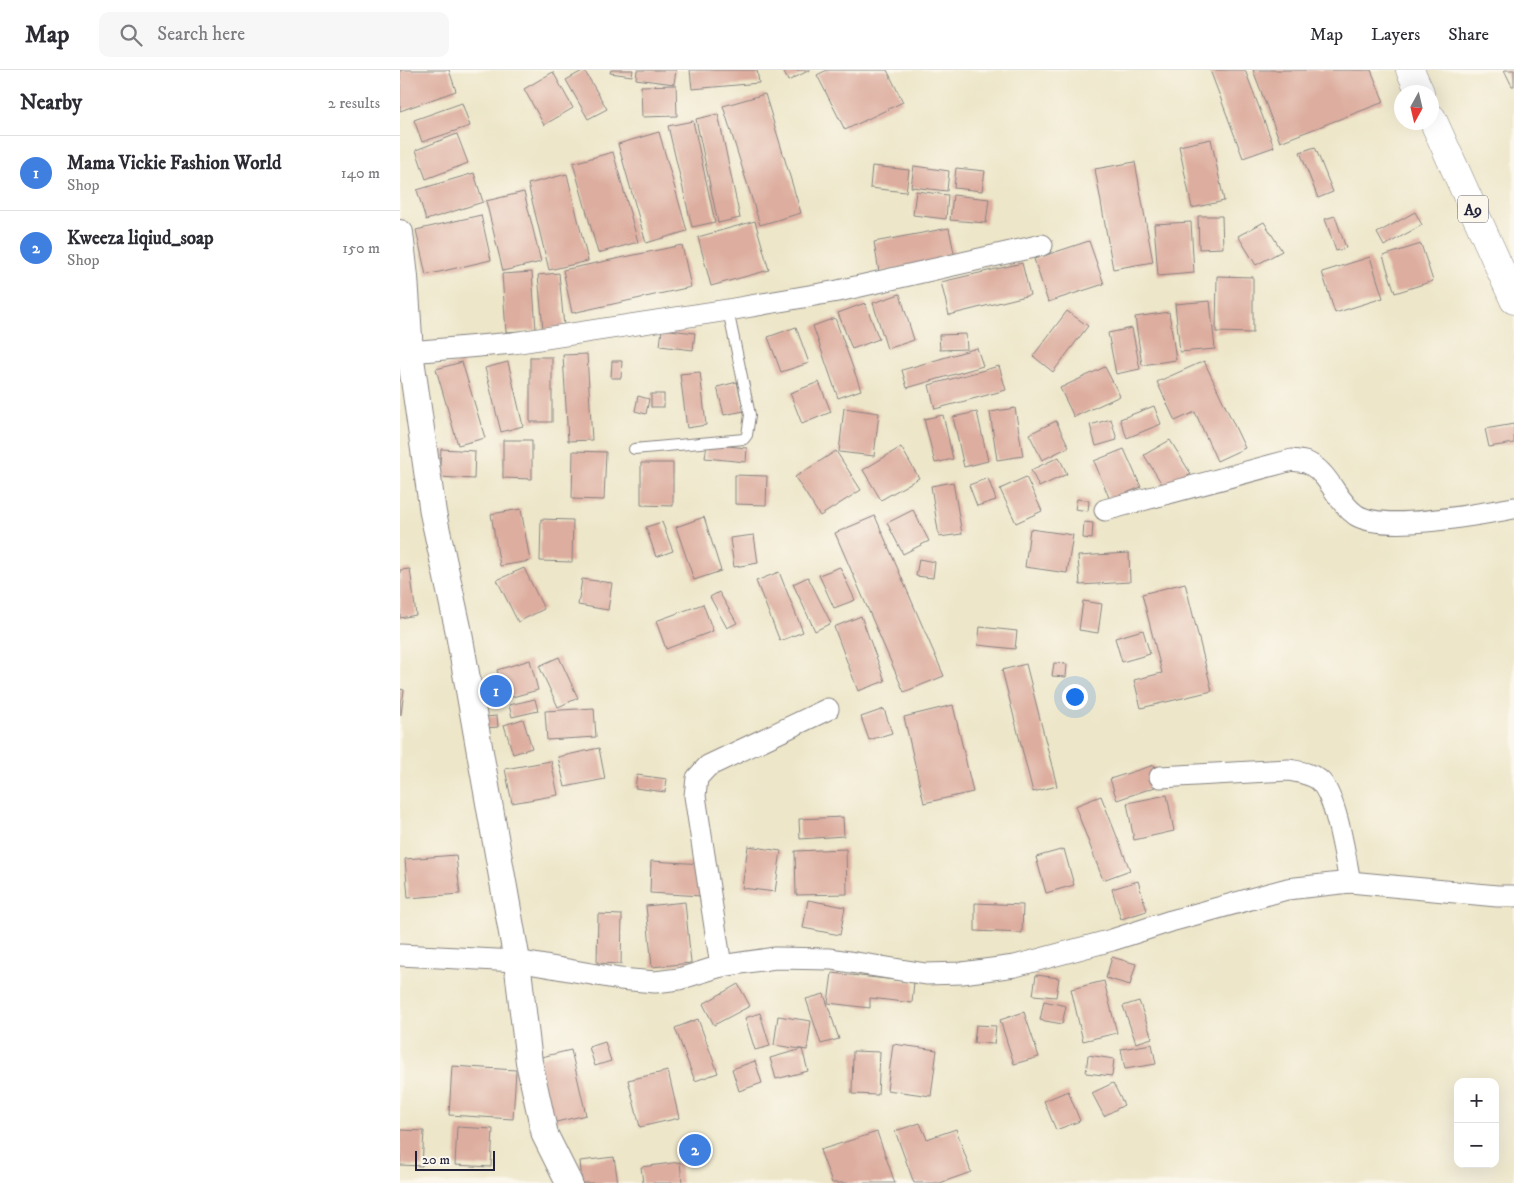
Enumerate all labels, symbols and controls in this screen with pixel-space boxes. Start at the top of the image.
search box [99,12,449,57]
text: Map [25,20,69,50]
icon: search [117,21,145,49]
text: Search here [157,23,245,46]
text: Map [1310,24,1343,46]
text: Layers [1371,24,1420,46]
text: Share [1448,24,1489,46]
north arrow [1394,85,1439,130]
text: Nearby [20,90,82,116]
text: 2 results [328,93,380,113]
text: Mama Vickie Fashion World [67,152,281,175]
text: 1 [33,163,39,183]
text: 140 m [341,163,380,183]
text: Shop [67,175,100,195]
road number: A9 [1458,196,1488,222]
text: Kweeza liqiud_soap [67,227,214,250]
text: 2 [32,238,40,258]
text: 150 m [342,238,380,258]
text: Shop [67,250,100,270]
pin: 1 [480,672,512,710]
your location [1062,684,1088,710]
map controls [1454,1078,1499,1168]
button: + [1454,1078,1499,1123]
button: − [1454,1123,1499,1168]
pin: 2 [679,1131,711,1169]
scale bar [415,1148,495,1171]
text: 20 m [422,1151,450,1169]

